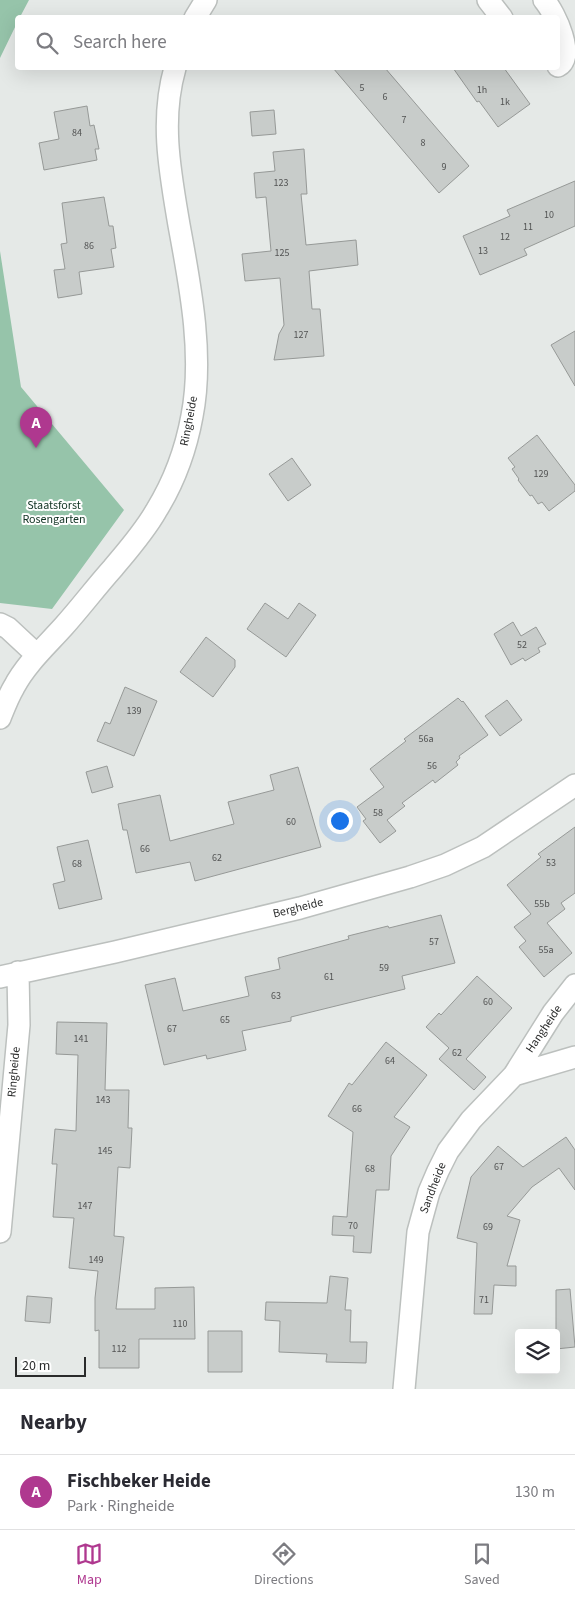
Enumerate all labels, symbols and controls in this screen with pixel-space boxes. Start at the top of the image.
search box [15,15,560,70]
icon: search [33,29,61,57]
text: Search here [73,29,167,56]
house number: 5 [360,81,365,95]
house number: 1h [477,83,487,97]
house number: 6 [383,90,388,104]
house number: 1k [500,95,510,109]
house number: 7 [402,113,407,127]
house number: 84 [72,126,82,140]
house number: 8 [421,136,426,150]
house number: 9 [442,160,447,174]
house number: 123 [274,176,288,190]
house number: 10 [544,208,554,222]
house number: 11 [523,220,533,234]
house number: 12 [500,230,510,244]
house number: 86 [84,239,94,253]
house number: 13 [478,244,488,258]
house number: 125 [275,246,289,260]
house number: 127 [294,328,308,342]
street label: Ringheide [176,395,202,447]
pin: A [20,407,52,448]
house number: 129 [534,467,548,481]
park label: Staatsforst Rosengarten [22,497,86,528]
house number: 52 [517,638,527,652]
house number: 139 [127,704,141,718]
house number: 56a [419,732,433,746]
house number: 56 [427,759,437,773]
house number: 58 [373,806,383,820]
your location [327,808,353,834]
house number: 60 [286,815,296,829]
house number: 66 [140,842,150,856]
house number: 62 [212,851,222,865]
house number: 53 [546,856,556,870]
house number: 68 [72,857,82,871]
street label: Bergheide [271,894,325,922]
house number: 55b [534,897,550,911]
house number: 57 [429,935,439,949]
house number: 55a [539,943,553,957]
house number: 59 [379,961,389,975]
house number: 61 [324,970,334,984]
house number: 63 [271,989,281,1003]
house number: 60 [483,995,493,1009]
street label: Hangheide [522,1002,566,1056]
house number: 65 [220,1013,230,1027]
house number: 67 [167,1022,177,1036]
house number: 141 [74,1032,88,1046]
street label: Ringheide [3,1046,25,1098]
house number: 62 [452,1046,462,1060]
house number: 64 [385,1054,395,1068]
house number: 143 [96,1093,110,1107]
house number: 66 [352,1102,362,1116]
house number: 145 [98,1144,112,1158]
street label: Sandheide [415,1160,451,1216]
house number: 67 [494,1160,504,1174]
house number: 68 [365,1162,375,1176]
house number: 147 [78,1199,92,1213]
house number: 70 [348,1219,358,1233]
house number: 69 [483,1220,493,1234]
house number: 149 [89,1253,103,1267]
house number: 71 [479,1293,489,1307]
house number: 110 [173,1317,187,1331]
map controls [515,1329,560,1374]
button: layers [515,1329,560,1374]
house number: 112 [112,1342,126,1356]
scale bar [15,1354,86,1377]
text: 20 m [22,1356,50,1376]
text: Nearby [20,1407,87,1437]
text: Fischbeker Heide [67,1468,211,1495]
text: A [31,1481,41,1503]
text: 130 m [515,1481,555,1503]
text: Park · Ringheide [67,1495,175,1517]
tab: Map [75,1540,103,1590]
tab: Directions [254,1540,313,1590]
tab: Saved [464,1540,500,1590]

